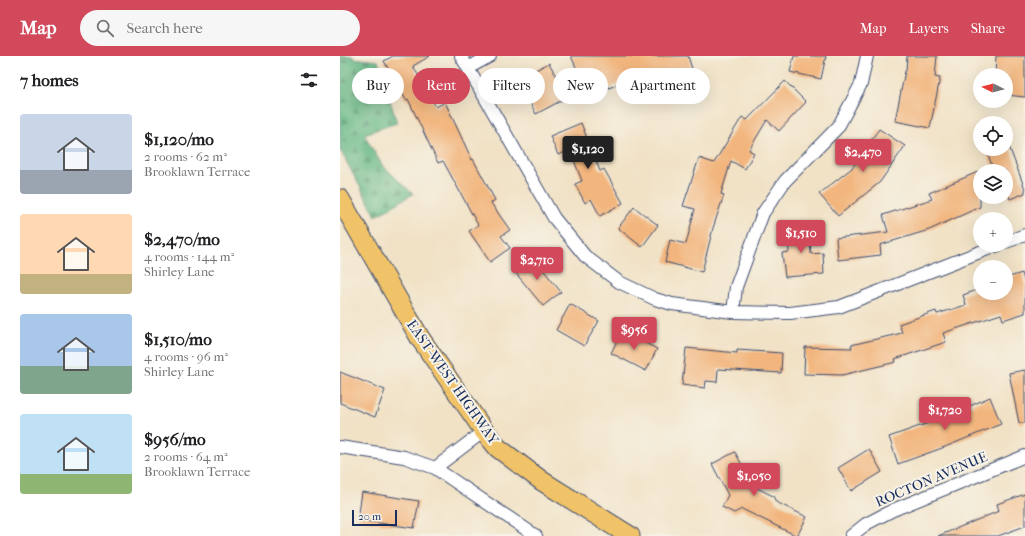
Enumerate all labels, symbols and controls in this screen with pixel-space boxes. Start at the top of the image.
search box [80,10,360,46]
text: Map [20,17,56,39]
icon: search [94,17,116,39]
text: Search here [126,19,203,37]
text: Map [860,20,887,37]
text: Layers [909,20,949,37]
text: Share [971,20,1005,37]
chip: Buy [352,68,404,104]
chip: Rent [412,68,470,104]
chip: Filters [478,68,545,104]
chip: New [553,68,608,104]
chip: Apartment [616,68,710,104]
north arrow [973,68,1013,108]
map controls [973,68,1013,300]
icon: filters [298,69,320,91]
text: 7 homes [20,70,79,90]
button: locate [973,116,1013,156]
text: $1,120/mo [144,129,214,149]
icon: home [52,130,100,178]
pin: $1,120 [555,136,621,170]
pin: $2,470 [830,139,896,173]
text: $1,120 [572,141,604,156]
text: $2,470 [844,144,882,159]
text: 2 rooms · 62 m² [144,149,227,164]
text: Brooklawn Terrace [144,164,250,179]
button: layers [973,164,1013,204]
button: + [973,212,1013,252]
pin: $1,510 [768,220,834,254]
text: $1,510 [785,225,817,240]
text: $2,470/mo [144,229,220,249]
icon: home [52,230,100,278]
pin: $2,710 [504,247,570,281]
text: 4 rooms · 144 m² [144,249,234,264]
text: $2,710 [520,252,554,267]
button: − [973,260,1013,300]
text: Shirley Lane [144,264,215,279]
street label: EAST-WEST HIGHWAY [403,317,502,448]
pin: $956 [610,317,658,351]
text: $956 [621,322,647,337]
text: $1,510/mo [144,329,212,349]
icon: home [52,330,100,378]
text: 4 rooms · 96 m² [144,349,228,364]
text: Shirley Lane [144,364,215,379]
pin: $1,720 [912,397,978,431]
text: $1,720 [928,402,962,417]
text: $956/mo [144,429,206,449]
icon: home [52,430,100,478]
street label: ROCTON AVENUE [873,448,990,511]
text: 2 rooms · 64 m² [144,449,228,464]
pin: $1,050 [721,463,787,497]
text: Brooklawn Terrace [144,464,250,479]
text: $1,050 [737,468,771,483]
scale bar [352,508,397,527]
text: 20 m [358,510,381,523]

